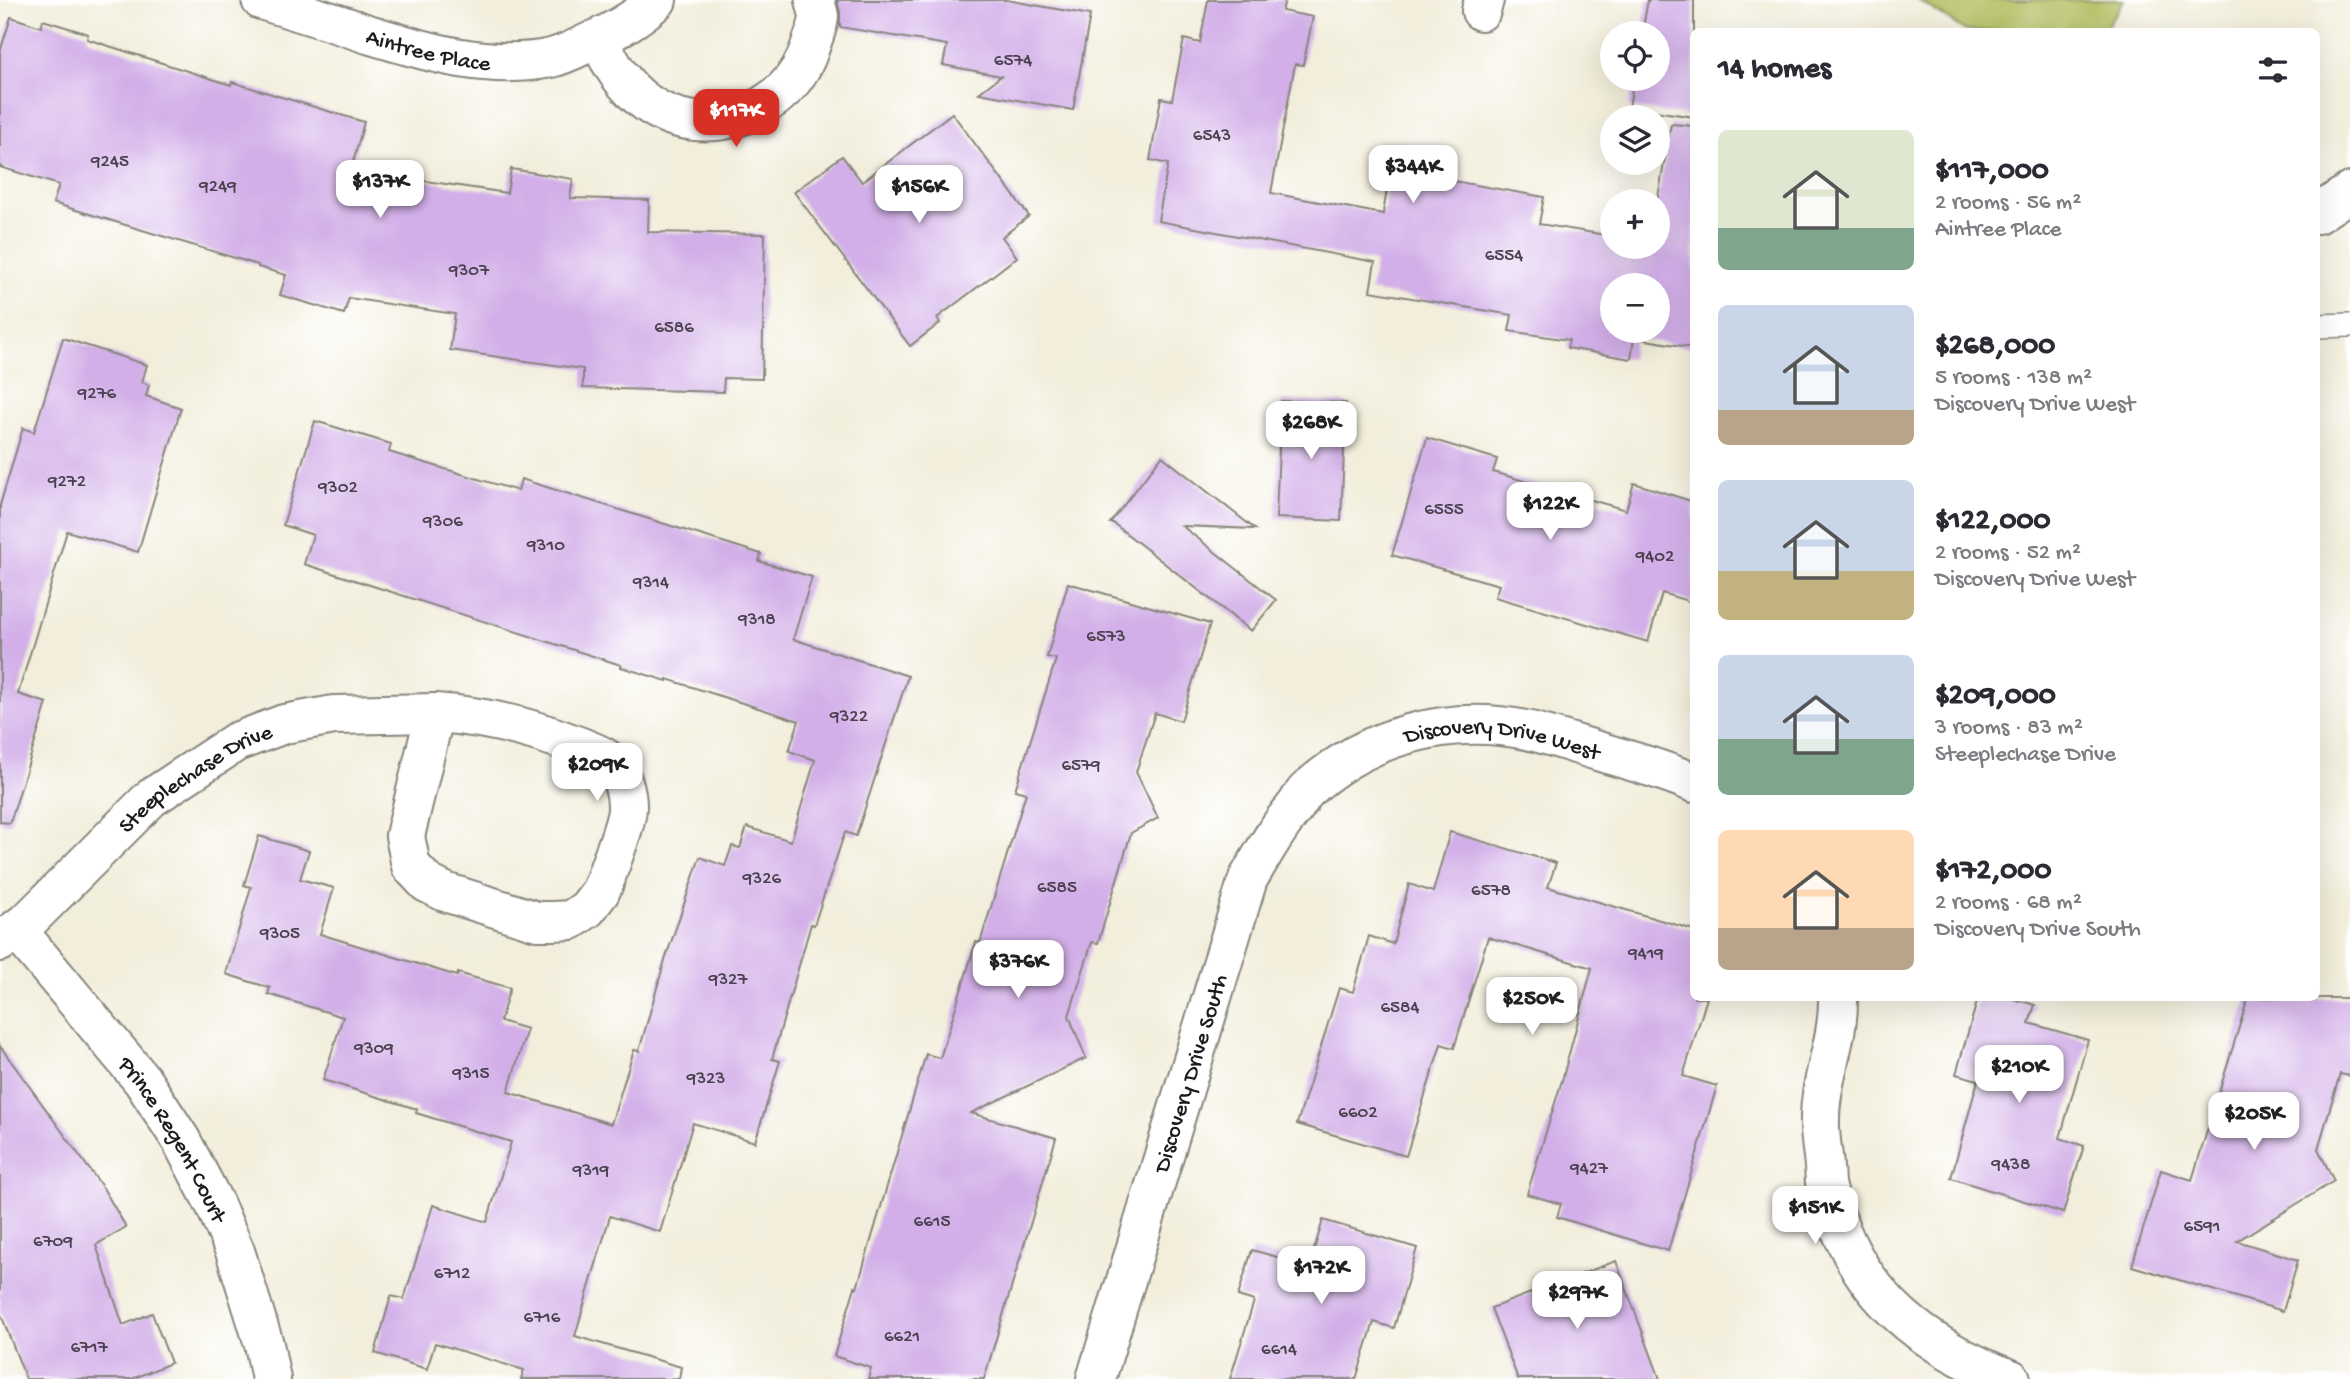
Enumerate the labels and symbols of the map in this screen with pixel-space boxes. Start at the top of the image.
street label: Aintree Place [362,24,493,79]
house number: 6574 [994,50,1032,73]
pin: $117K [687,90,785,149]
house number: 6543 [1193,125,1231,148]
pin: $344K [1364,146,1462,205]
house number: 9245 [90,151,129,174]
pin: $137K [331,160,429,220]
pin: $156K [870,166,968,225]
house number: 9249 [198,176,237,199]
house number: 6554 [1485,245,1523,268]
house number: 9307 [448,260,490,283]
house number: 6586 [654,317,694,340]
house number: 9276 [77,383,117,406]
pin: $268K [1262,402,1360,461]
house number: 9272 [47,471,86,494]
house number: 9302 [317,477,358,500]
pin: $122K [1501,482,1599,542]
house number: 6555 [1424,499,1464,522]
house number: 9306 [422,511,463,534]
house number: 9310 [526,535,565,558]
house number: 9402 [1635,546,1674,569]
house number: 9314 [632,572,669,595]
house number: 9318 [737,609,776,632]
house number: 6573 [1086,626,1126,649]
house number: 9322 [829,706,868,729]
street label: Discovery Drive West [1400,715,1604,768]
street label: Steeplechase Drive [114,719,277,840]
pin: $209K [548,744,646,803]
house number: 6579 [1061,755,1101,778]
house number: 9326 [742,868,782,891]
house number: 6585 [1037,877,1077,900]
house number: 6578 [1471,880,1511,903]
house number: 9305 [259,923,300,946]
pin: $376K [969,940,1067,1000]
house number: 9419 [1627,943,1664,966]
house number: 9327 [708,969,748,992]
street label: Discovery Drive South [1149,971,1235,1178]
pin: $250K [1483,978,1581,1037]
house number: 6584 [1380,997,1420,1020]
house number: 9309 [353,1038,394,1061]
pin: $210K [1970,1046,2068,1105]
street label: Prince Regent Court [110,1051,231,1228]
house number: 9315 [451,1063,490,1086]
house number: 9323 [686,1068,725,1091]
pin: $205K [2205,1092,2303,1152]
house number: 6602 [1338,1102,1378,1125]
house number: 9438 [1991,1154,2030,1177]
house number: 9427 [1569,1158,1609,1181]
house number: 9319 [572,1160,610,1183]
pin: $151K [1766,1186,1864,1246]
house number: 6615 [914,1211,950,1234]
house number: 6591 [2184,1216,2220,1239]
house number: 6709 [33,1231,73,1254]
pin: $172K [1272,1246,1370,1306]
house number: 6712 [434,1263,470,1286]
pin: $297K [1528,1272,1626,1331]
house number: 6716 [524,1307,561,1330]
house number: 6621 [884,1326,920,1349]
house number: 6717 [70,1337,109,1360]
house number: 6614 [1261,1339,1297,1362]

